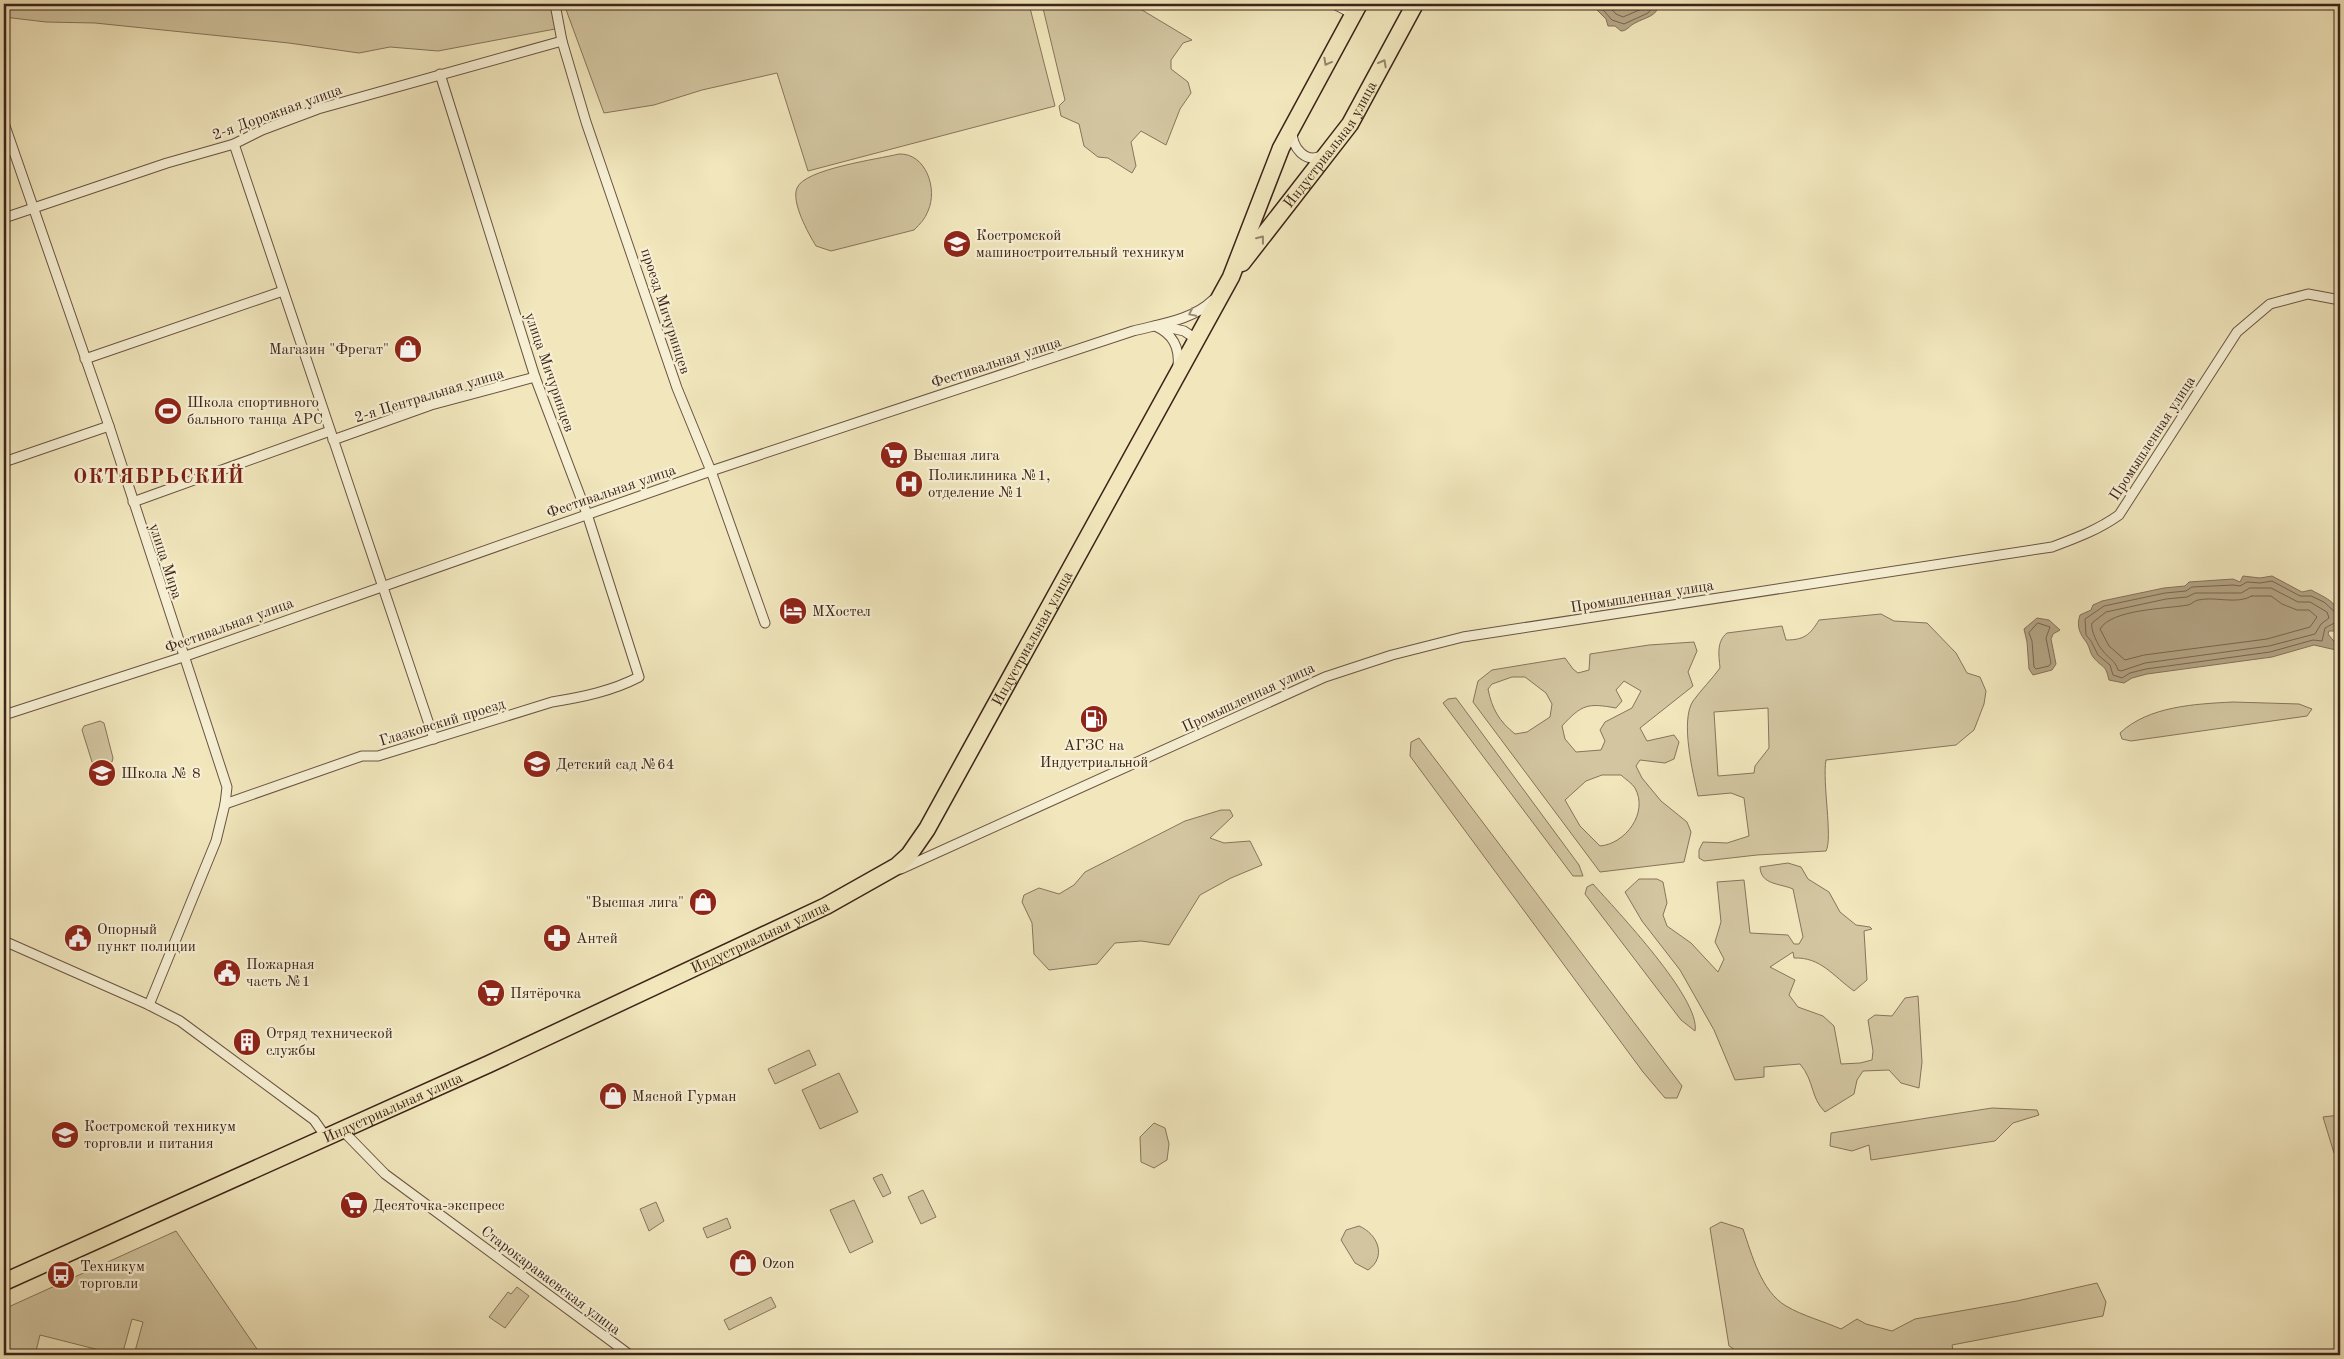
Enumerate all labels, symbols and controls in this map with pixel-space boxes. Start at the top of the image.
one-way arrow [1323,56,1333,65]
one-way arrow [1377,59,1387,68]
street label: Индустриальная улица [1282,79,1381,211]
street label: 2-я Дорожная улица [211,83,345,144]
school or university icon: Костромской машиностроительный техникум [942,229,972,259]
place label: Костромской машиностроительный техникум [976,229,1185,261]
one-way arrow [1255,235,1264,244]
street label: проезд Мичуринцев [637,247,692,376]
one-way arrow [1188,307,1197,317]
street label: улица Мичуринцев [521,311,576,434]
shop icon: Магазин "Фрегат" [393,334,423,364]
street label: Фестивальная улица [930,335,1064,392]
place label: Магазин "Фрегат" [269,343,389,358]
street label: 2-я Центральная улица [353,366,506,426]
street label: Промышленная улица [2108,373,2199,504]
sports icon: Школа спортивного бального танца АРС [153,396,183,426]
place label: Школа спортивного бального танца АРС [187,396,323,428]
supermarket icon: Высшая лига [879,440,909,470]
place label: Высшая лига [913,449,1000,464]
district label: ОКТЯБРЬСКИЙ [73,463,245,488]
street label: Фестивальная улица [545,463,679,522]
hospital icon: Поликлиника №1, отделение №1 [894,469,924,499]
place label: Поликлиника №1, отделение №1 [928,469,1050,501]
street label: улица Мира [145,522,184,602]
street label: Индустриальная улица [990,569,1077,709]
street label: Промышленная улица [1570,579,1716,616]
street label: Фестивальная улица [163,596,296,657]
hotel icon: МХостел [778,596,808,626]
place label: МХостел [812,605,871,620]
street label: Промышленная улица [1180,661,1318,736]
street label: Глазковский проезд [378,697,508,750]
fuel station icon: АГЗС на Индустриальной [1079,704,1109,734]
place label: АГЗС на Индустриальной [1040,739,1148,771]
school or university icon: Детский сад №64 [522,749,552,779]
school or university icon: Школа № 8 [87,758,117,788]
place label: Детский сад №64 [556,758,674,773]
place label: Школа № 8 [121,767,201,782]
shop icon: "Высшая лига" [688,887,718,917]
place label: "Высшая лига" [585,896,684,911]
street label: Индустриальная улица [689,899,833,977]
public building icon: Опорный пункт полиции [63,923,93,953]
place label: Опорный пункт полиции [97,923,196,955]
pharmacy icon: Антей [542,923,572,953]
place label: Антей [576,932,618,947]
public building icon: Пожарная часть №1 [212,958,242,988]
place label: Пожарная часть №1 [246,958,315,990]
supermarket icon: Пятёрочка [476,978,506,1008]
place label: Пятёрочка [510,987,582,1002]
building icon: Отряд технической службы [232,1027,262,1057]
place label: Отряд технической службы [266,1027,393,1059]
street label: Индустриальная улица [321,1071,466,1147]
shop icon: Мясной Гурман [598,1081,628,1111]
place label: Мясной Гурман [632,1090,737,1105]
school or university icon: Костромской техникум торговли и питания [50,1120,80,1150]
place label: Костромской техникум торговли и питания [84,1120,236,1152]
supermarket icon: Десяточка-экспресс [339,1190,369,1220]
place label: Десяточка-экспресс [373,1199,505,1214]
street label: Старокараваевская улица [478,1224,623,1339]
shop icon: Ozon [728,1248,758,1278]
place label: Ozon [762,1257,795,1272]
bus stop icon: Техникум торговли [46,1260,76,1290]
place label: Техникум торговли [80,1260,145,1292]

